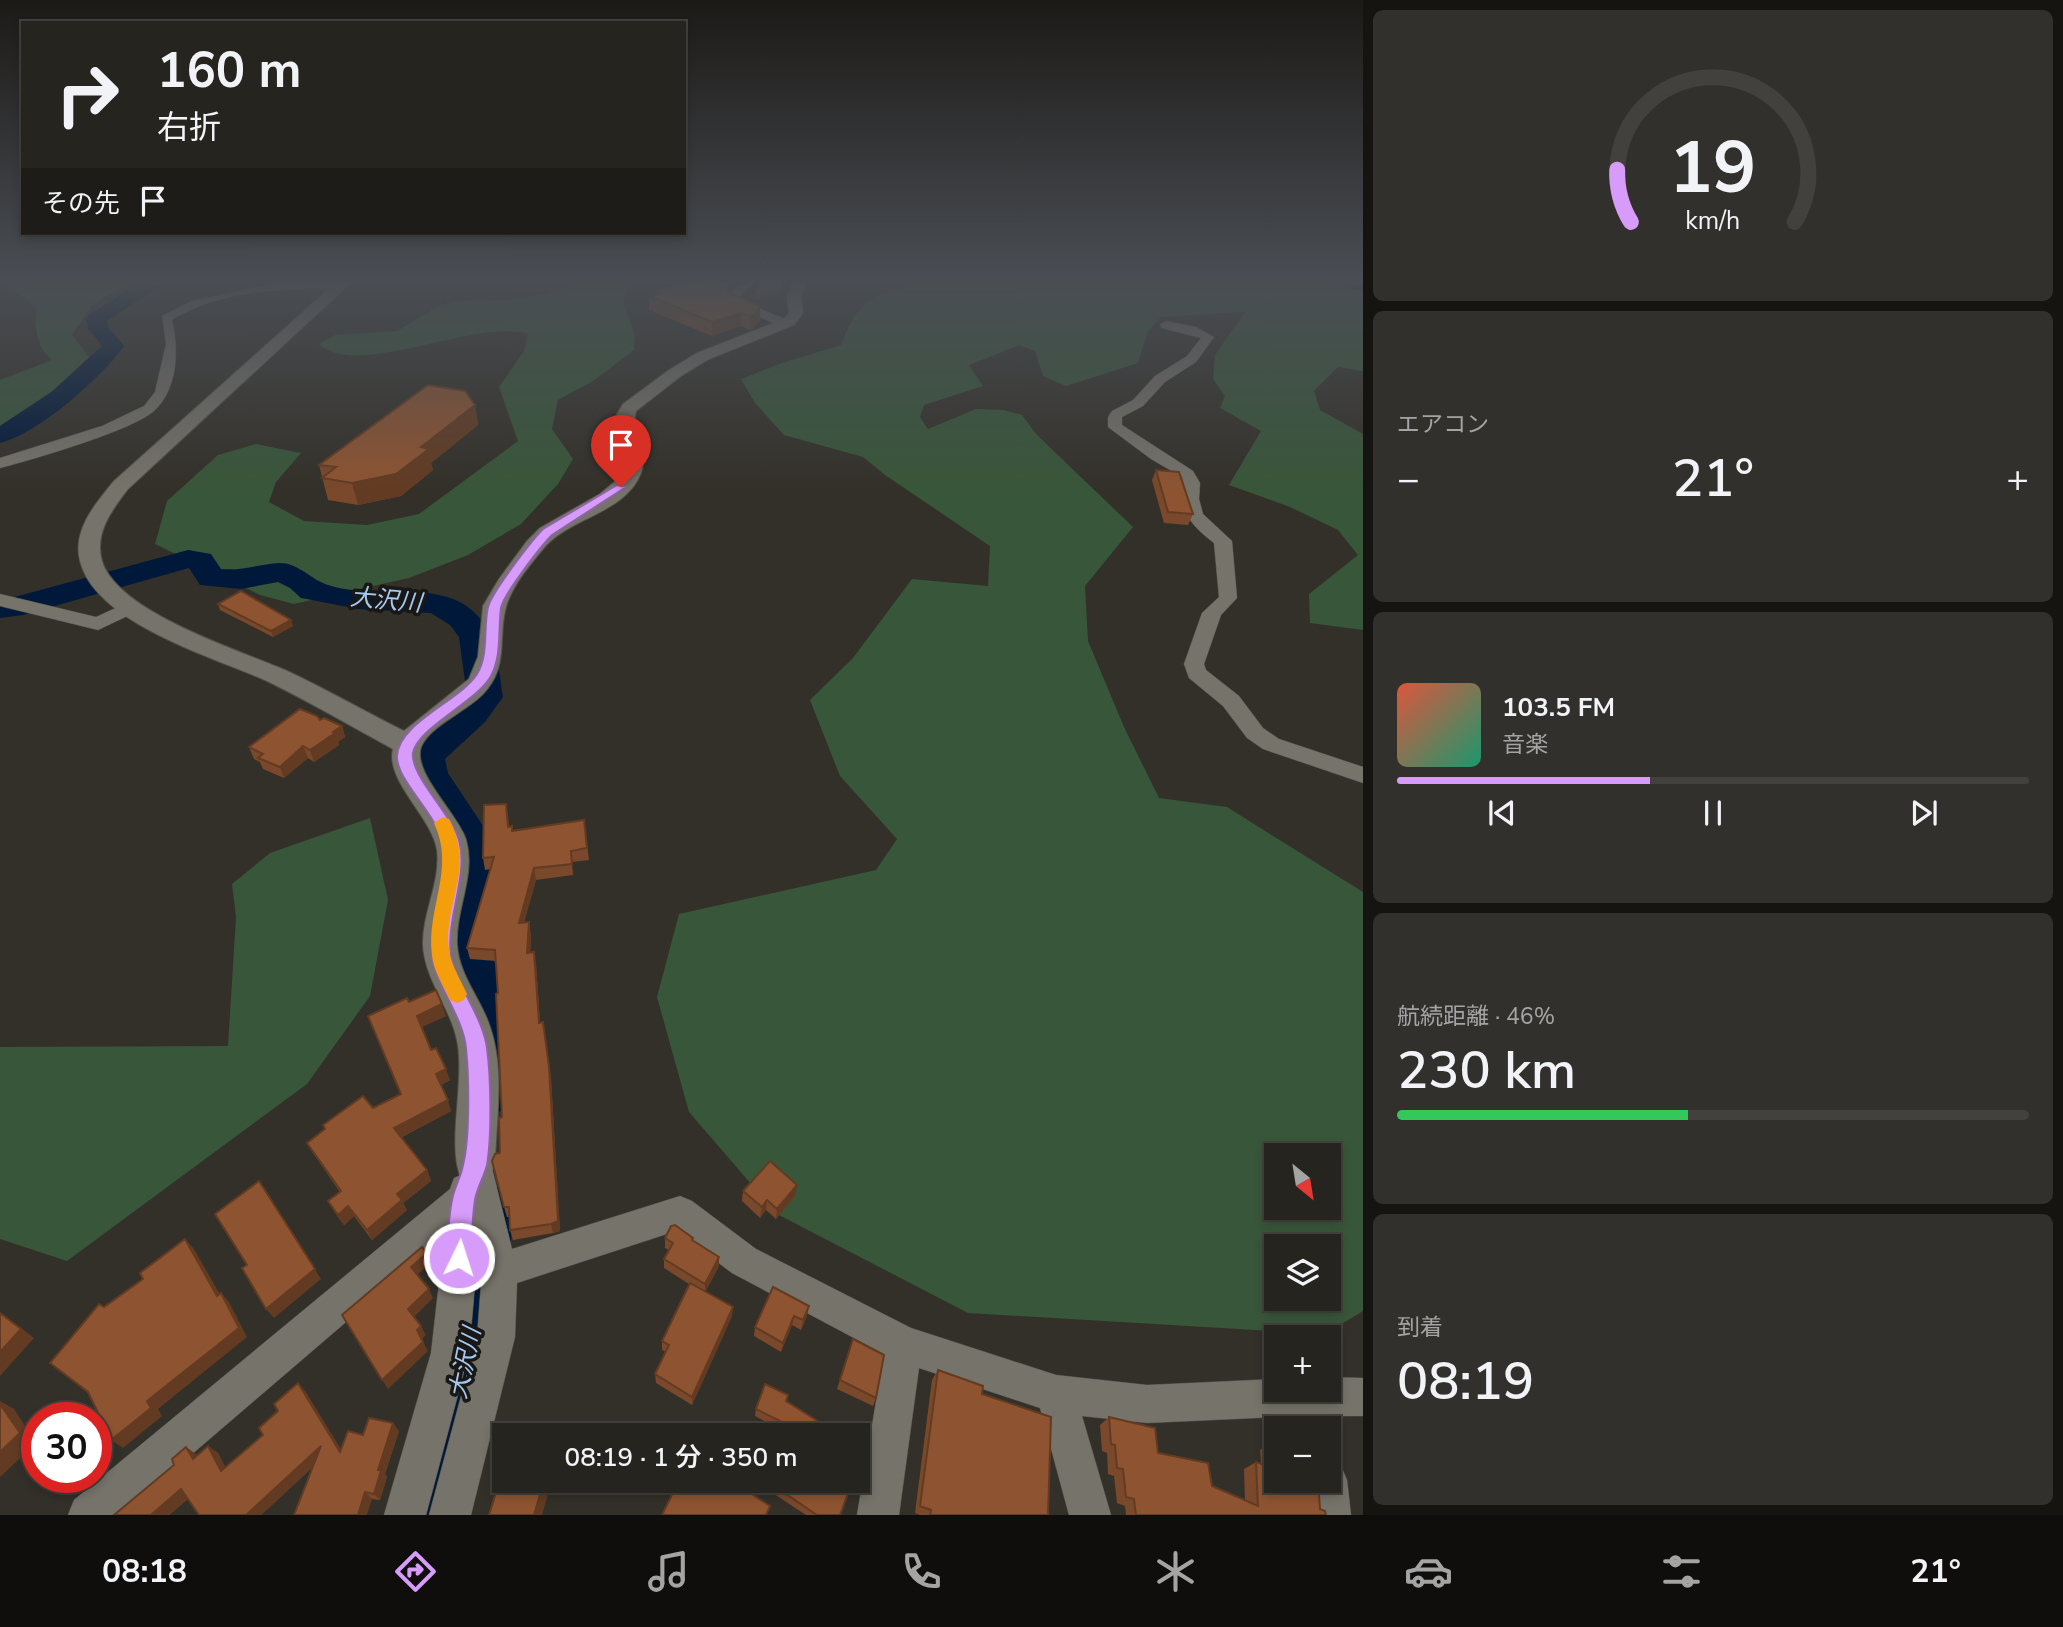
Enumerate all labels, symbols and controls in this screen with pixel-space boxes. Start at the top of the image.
text: 160 m [157,37,301,104]
icon: right [42,49,133,140]
text: 右折 [157,106,221,149]
text: 19 [1669,118,1757,218]
icon: arrive [134,182,172,220]
text: その先 [42,186,120,221]
text: km/h [1685,203,1741,237]
text: エアコン [1397,409,1489,440]
pin [591,415,651,487]
icon: arrive [602,426,640,464]
text: 21° [1672,443,1754,514]
text: − [1397,454,1420,505]
text: + [2006,454,2029,505]
water label: 大沢川 [349,581,426,619]
text: 103.5 FM [1502,690,1615,725]
text: 音楽 [1502,729,1548,760]
icon: previous [1483,794,1521,832]
icon: pause [1694,794,1732,832]
icon: next [1905,794,1943,832]
text: 航続距離 · 46% [1397,1001,1555,1032]
text: 230 km [1397,1035,1576,1106]
north arrow [1264,1143,1340,1220]
map controls [1264,1143,1341,1493]
position arrow [422,1221,496,1295]
button: layers [1264,1234,1341,1311]
text: 到着 [1397,1312,1443,1343]
water label: 大沢川 [442,1322,489,1402]
button: + [1264,1325,1341,1402]
text: 08:19 [1397,1346,1534,1417]
speed limit sign: 30 [21,1402,112,1493]
button: − [1264,1416,1341,1493]
text: 08:19 · 1 分 · 350 m [565,1440,797,1475]
icon: directions [391,1547,440,1596]
icon: music [644,1547,693,1596]
icon: phone [897,1547,946,1596]
icon: climate [1151,1547,1200,1596]
icon: car [1404,1547,1453,1596]
icon: filters [1657,1547,1706,1596]
text: 08:18 [102,1550,187,1593]
text: 21° [1910,1550,1961,1593]

